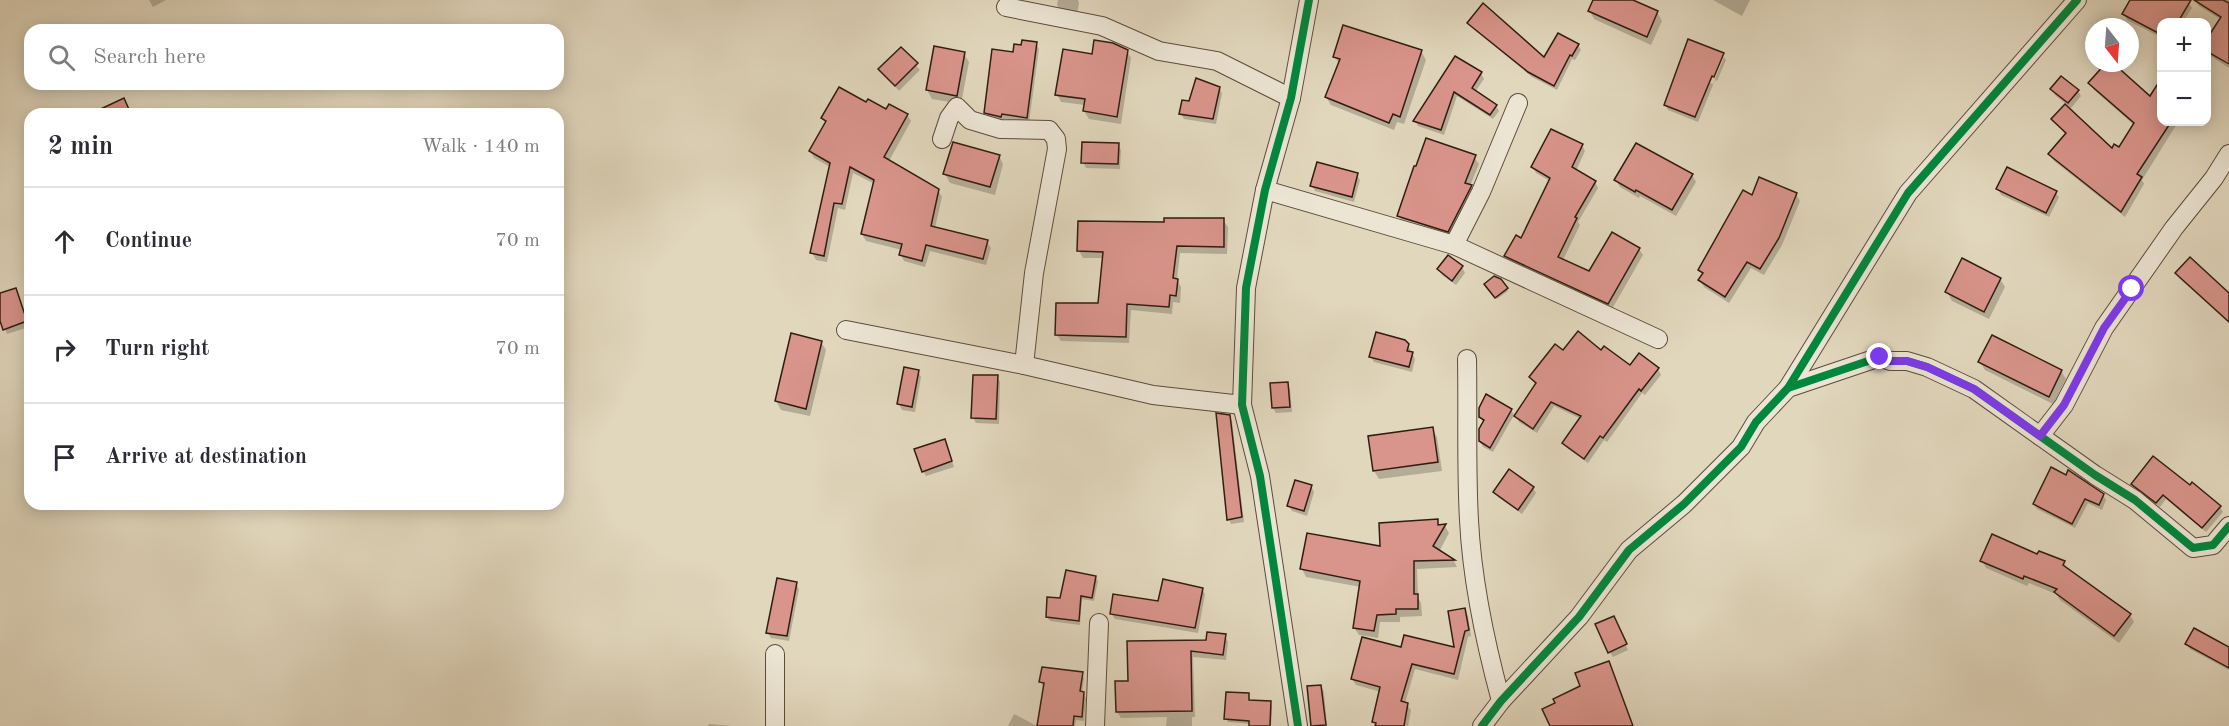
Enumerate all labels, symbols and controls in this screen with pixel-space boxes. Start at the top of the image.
north arrow [2085,18,2139,72]
map controls [2157,18,2211,126]
button: + [2157,18,2211,72]
search box [24,24,564,90]
icon: search [45,41,78,74]
text: Search here [93,46,206,68]
button: − [2157,72,2211,126]
text: 2 min [48,134,113,160]
text: Walk · 140 m [421,137,540,157]
icon: ahead [48,225,81,258]
text: Continue [105,230,192,252]
text: 70 m [495,231,540,251]
route start [2118,275,2144,301]
icon: right [48,333,81,366]
text: Turn right [105,338,209,360]
text: 70 m [495,339,540,359]
route end [1866,343,1892,369]
icon: arrive [48,441,81,474]
text: Arrive at destination [105,446,307,468]

